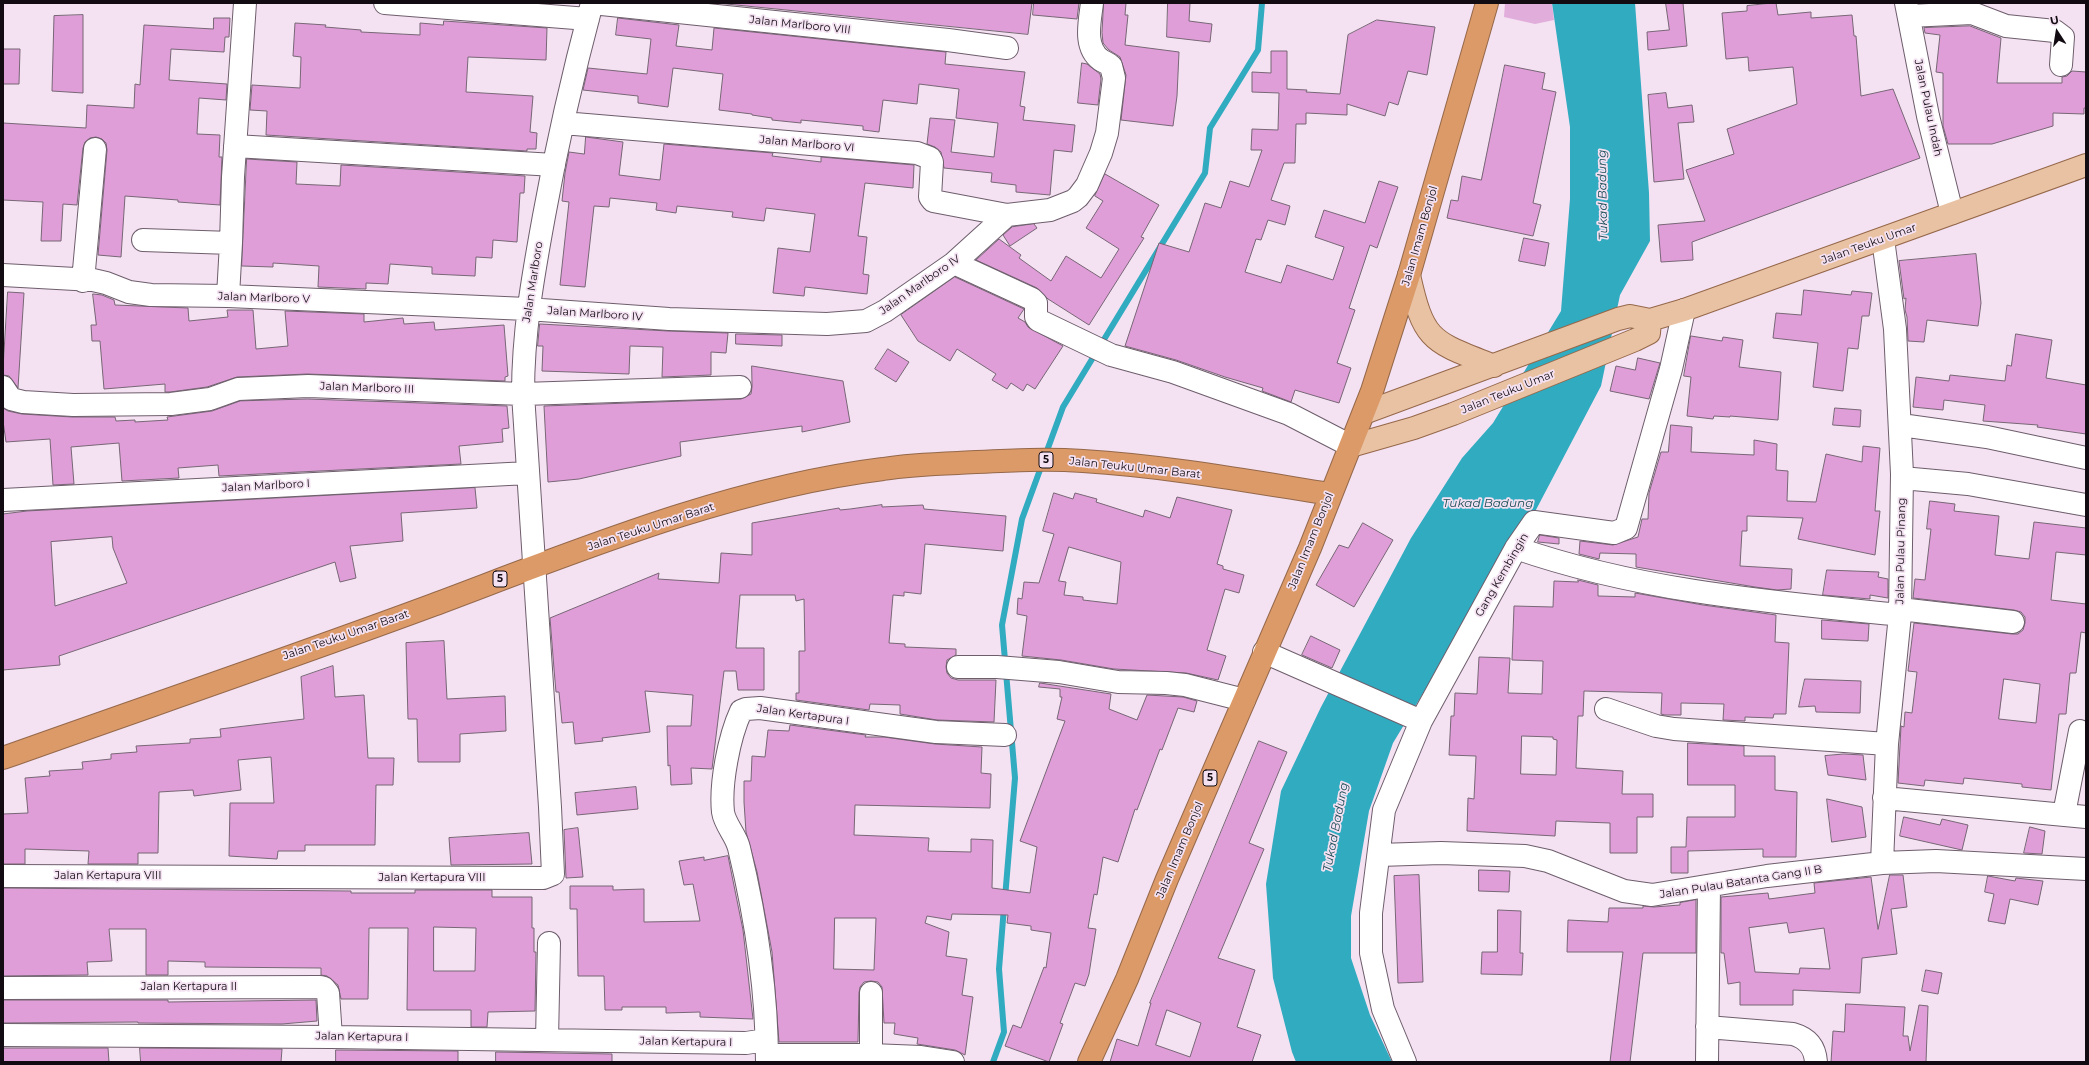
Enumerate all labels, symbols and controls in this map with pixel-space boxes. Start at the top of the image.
north arrow [2037,12,2077,52]
street label: Jalan Marlboro VIII [749,13,851,37]
text: U [2049,13,2060,28]
street label: Jalan Pulau Indah [1911,58,1945,158]
street label: Jalan Marlboro VI [759,133,855,155]
water label: Tukad Badung [1595,149,1611,241]
street label: Jalan Imam Bonjol [1399,185,1441,287]
street label: Jalan Teuku Umar [1820,221,1918,267]
street label: Jalan Marlboro [520,241,546,323]
street label: Jalan Marlboro IV [877,252,963,318]
street label: Jalan Marlboro V [218,290,310,306]
street label: Jalan Marlboro IV [547,304,643,324]
street label: Jalan Teuku Umar [1459,367,1557,417]
street label: Jalan Marlboro III [320,380,414,396]
road number: 5 [1039,452,1053,468]
street label: Jalan Teuku Umar Barat [1069,455,1201,481]
street label: Jalan Marlboro I [222,477,310,495]
street label: Jalan Imam Bonjol [1286,491,1336,591]
water label: Tukad Badung [1443,496,1533,510]
street label: Jalan Pulau Pinang [1893,498,1909,604]
street label: Jalan Teuku Umar Barat [586,500,716,554]
street label: Gang Kembingin [1473,531,1531,619]
road number: 5 [493,571,507,587]
street label: Jalan Teuku Umar Barat [281,607,411,663]
street label: Jalan Kertapura I [756,702,850,728]
road number: 5 [1203,770,1217,786]
water label: Tukad Badung [1320,781,1352,873]
street label: Jalan Imam Bonjol [1154,800,1206,900]
street label: Jalan Pulau Batanta Gang II B [1659,863,1823,901]
street label: Jalan Kertapura VIII [55,869,161,883]
street label: Jalan Kertapura VIII [379,871,485,885]
street label: Jalan Kertapura II [141,980,237,994]
street label: Jalan Kertapura I [315,1030,409,1044]
street label: Jalan Kertapura I [639,1035,733,1049]

